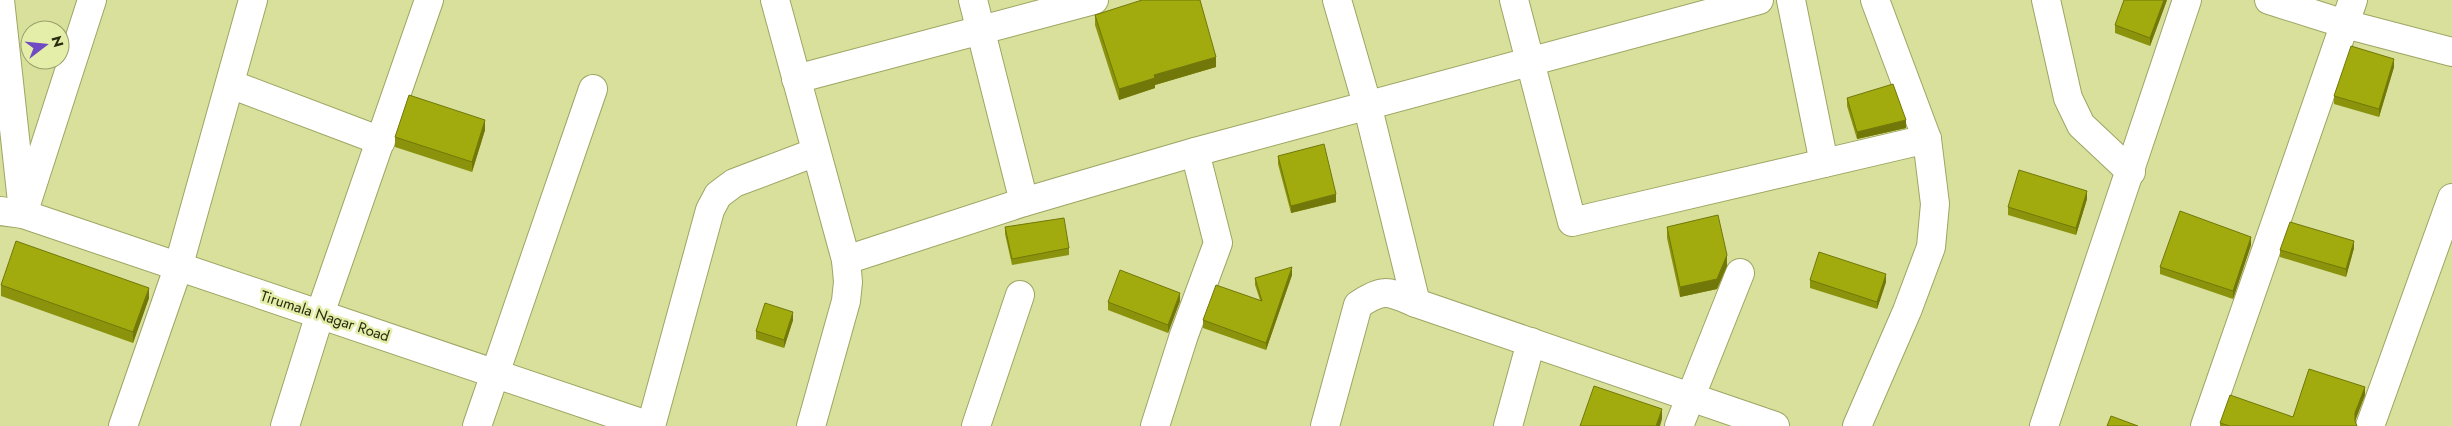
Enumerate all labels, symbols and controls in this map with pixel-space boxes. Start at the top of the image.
north arrow [20,20,70,70]
text: N [46,33,69,50]
street label: Tirumala Nagar Road [258,285,392,347]

